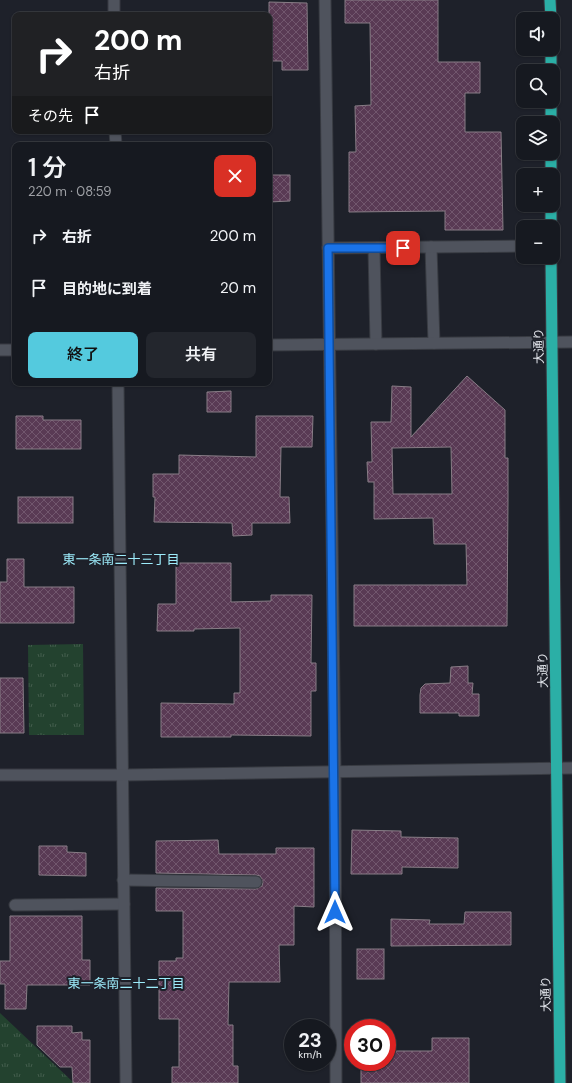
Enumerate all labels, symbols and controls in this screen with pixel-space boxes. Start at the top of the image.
map controls [516,12,560,264]
button: sound [516,12,560,56]
text: 200 m [94,22,182,59]
icon: right [28,28,80,80]
text: 右折 [94,61,130,85]
button: search [516,64,560,108]
icon: arrive [81,104,103,126]
text: その先 [28,106,73,126]
button: layers [516,116,560,160]
text: 1 分 [28,152,66,183]
button: close [214,155,256,197]
button: + [516,168,560,212]
text: 220 m · 08:59 [28,183,111,200]
button: − [516,220,560,264]
icon: right [28,225,50,247]
text: 200 m [210,226,256,246]
text: 右折 [62,227,92,247]
pin [386,231,420,265]
icon: arrive [392,237,414,259]
icon: arrive [28,277,50,299]
text: 20 m [220,278,256,298]
text: 目的地に到着 [62,279,152,299]
street label: 大通り [531,328,547,364]
button: 終了 [28,332,138,378]
button: 共有 [146,332,256,378]
district label: 東一条南二十三丁目 [62,551,180,568]
street label: 大通り [535,652,551,688]
position arrow [314,891,356,933]
district label: 東一条南二十二丁目 [67,975,185,992]
street label: 大通り [538,976,554,1012]
speed limit sign: 30 [344,1019,396,1071]
text: 23 [298,1027,322,1053]
text: km/h [298,1048,322,1061]

